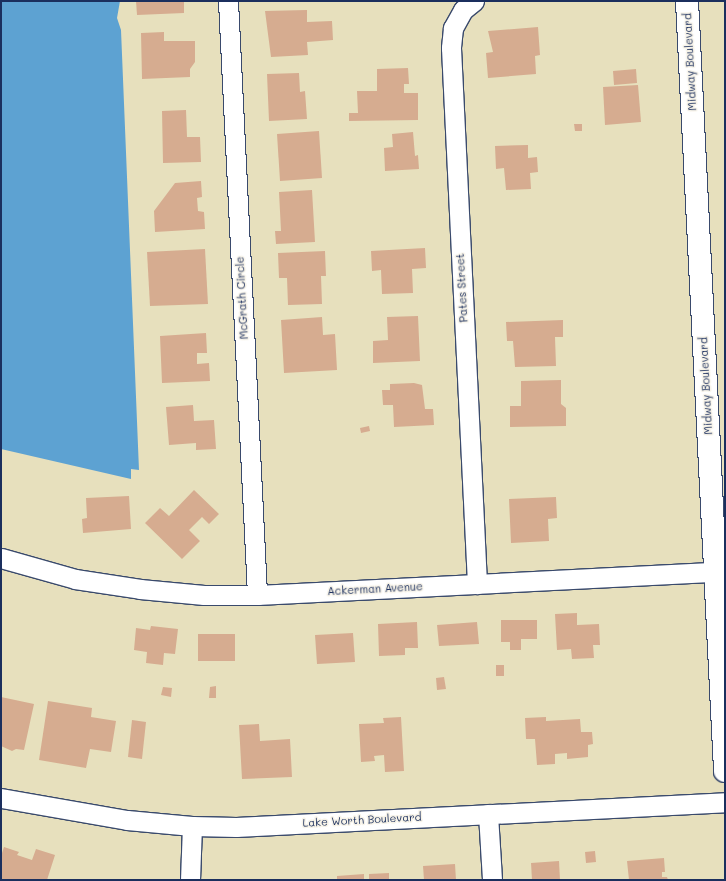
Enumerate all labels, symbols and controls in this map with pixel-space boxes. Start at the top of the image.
street label: Midway Boulevard [681,13,699,111]
street label: Pates Street [454,253,470,323]
street label: McGrath Circle [233,256,251,340]
street label: Midway Boulevard [697,337,715,435]
street label: Ackerman Avenue [327,580,423,598]
street label: Lake Worth Boulevard [302,810,422,830]

